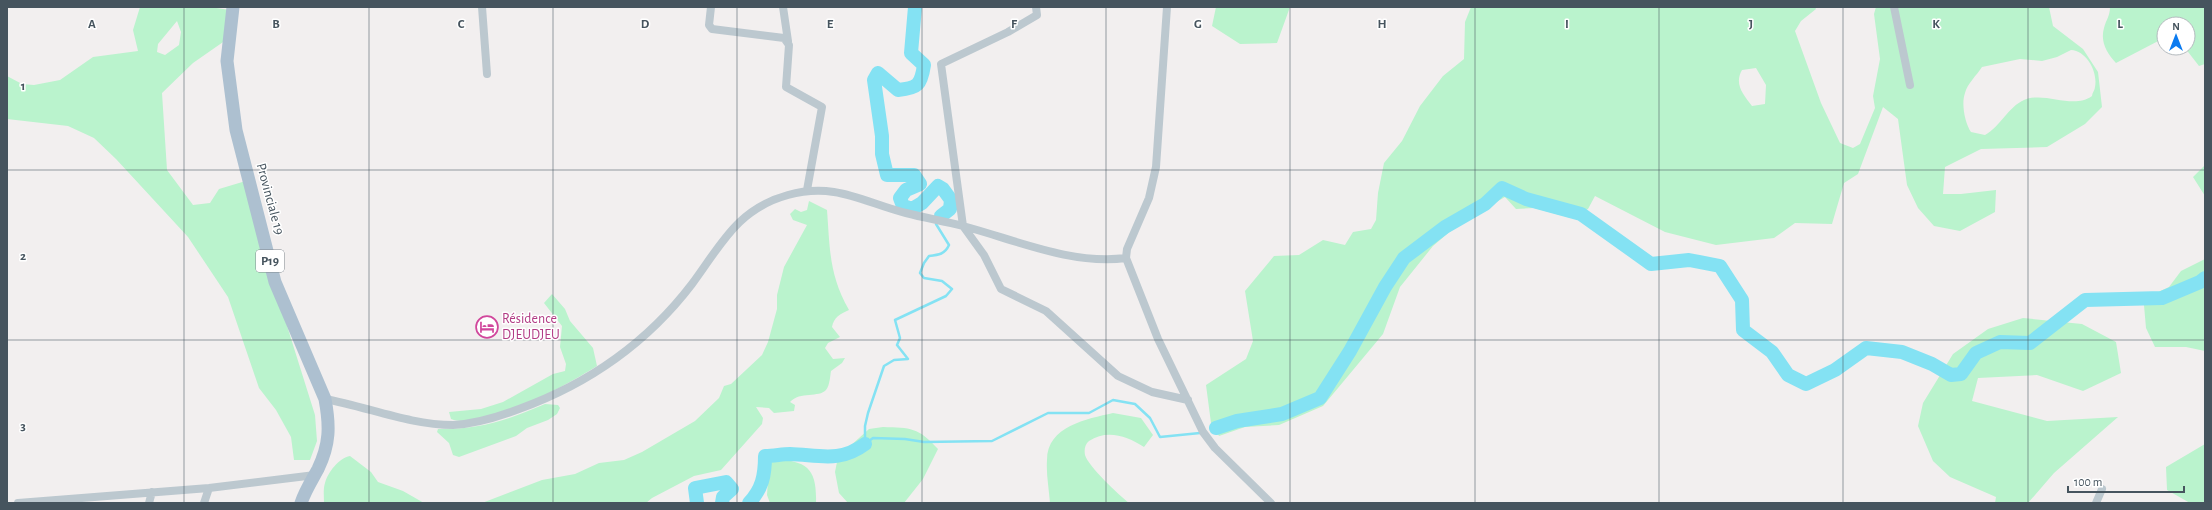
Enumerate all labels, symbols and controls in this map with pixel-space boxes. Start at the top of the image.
north arrow [2156,16,2196,56]
text: A [88,18,96,31]
text: B [272,18,280,31]
text: C [458,18,465,31]
text: D [641,18,650,31]
text: E [827,18,834,31]
text: F [1011,18,1018,31]
text: G [1194,18,1202,31]
text: H [1377,18,1387,31]
text: I [1565,18,1569,31]
text: J [1749,18,1753,31]
text: K [1932,18,1940,31]
text: L [2117,18,2123,31]
text: N [2172,21,2180,32]
text: 1 [21,80,25,93]
street label: Provinciale 19 [254,162,286,236]
text: 2 [20,250,26,263]
road number: P19 [256,250,284,272]
place label: Résidence DJEUDJEU [502,312,560,342]
hotel icon: Résidence DJEUDJEU [474,314,500,340]
text: 3 [20,420,26,433]
scale bar [2068,468,2184,494]
text: 100 m [2074,476,2102,488]

